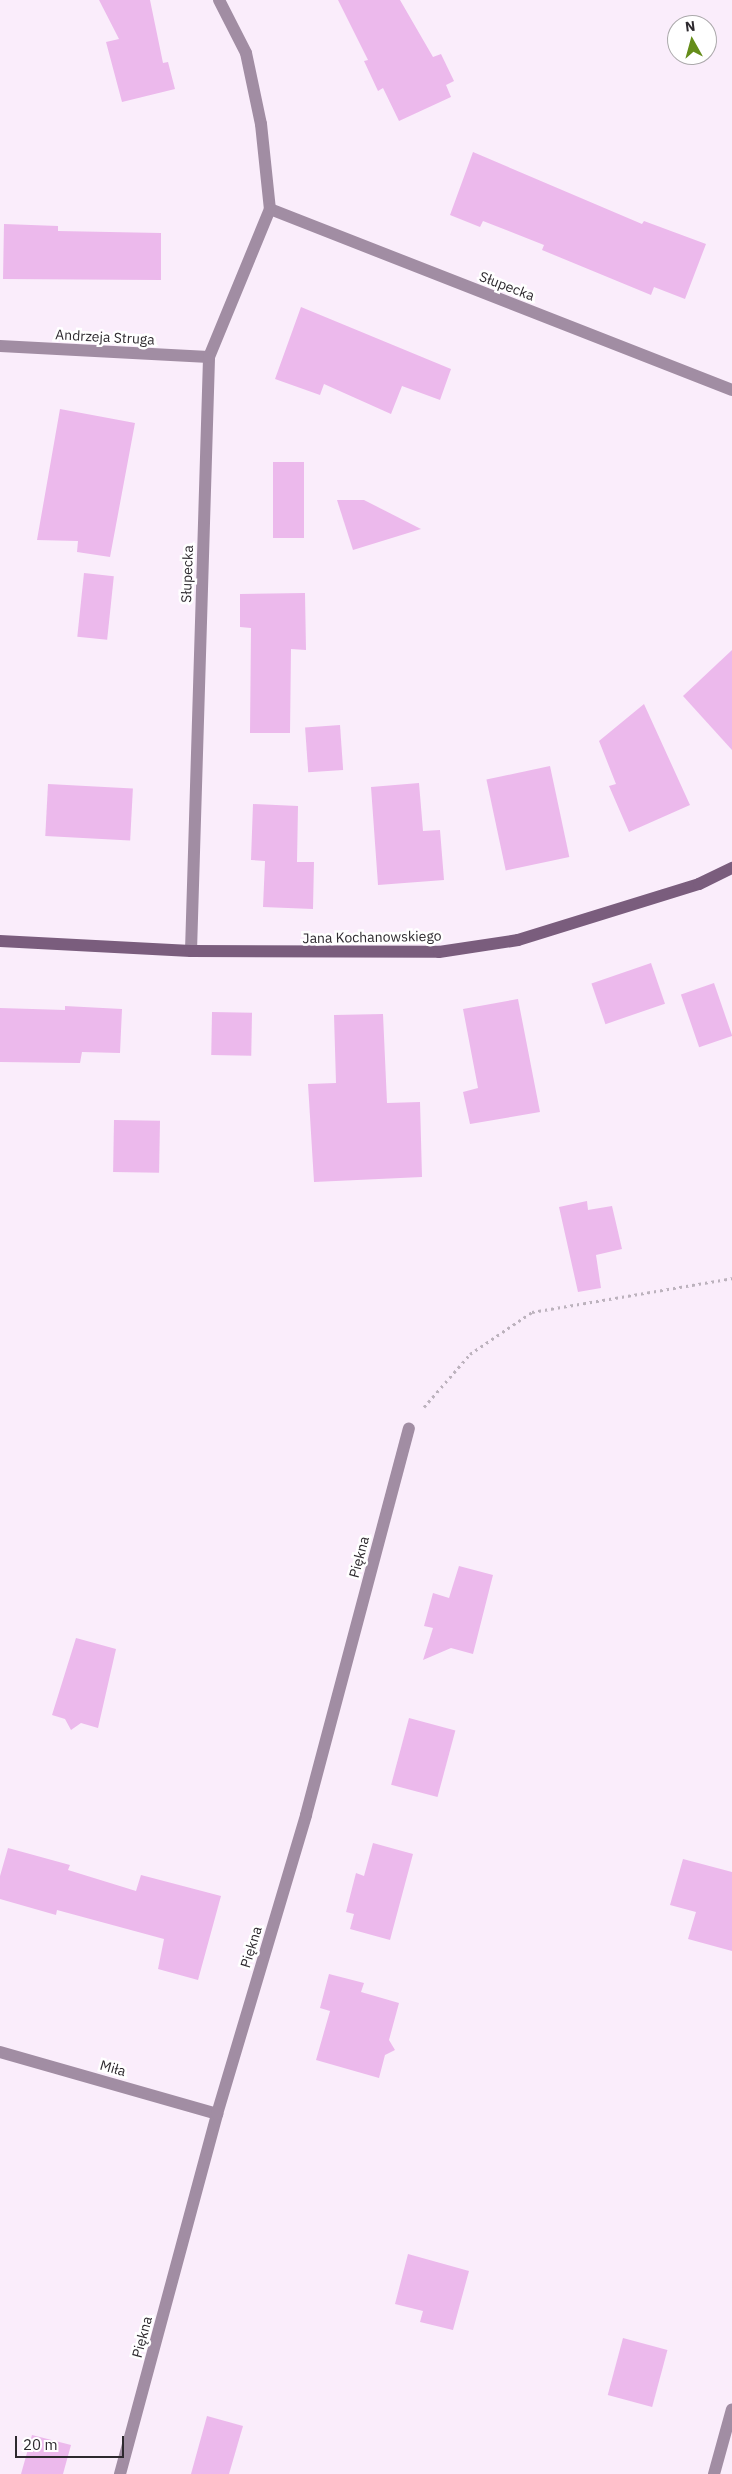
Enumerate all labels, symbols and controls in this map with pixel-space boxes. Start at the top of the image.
north arrow [667,15,717,65]
text: N [684,17,696,36]
street label: Słupecka [477,268,537,304]
street label: Andrzeja Struga [55,326,155,348]
street label: Słupecka [178,545,196,603]
street label: Jana Kochanowskiego [302,927,442,947]
street label: Piękna [345,1534,373,1580]
street label: Piękna [237,1924,265,1970]
street label: Miła [98,2056,128,2080]
street label: Piękna [128,2314,156,2360]
scale bar [18,2426,126,2458]
text: 20 m [23,2435,58,2454]

